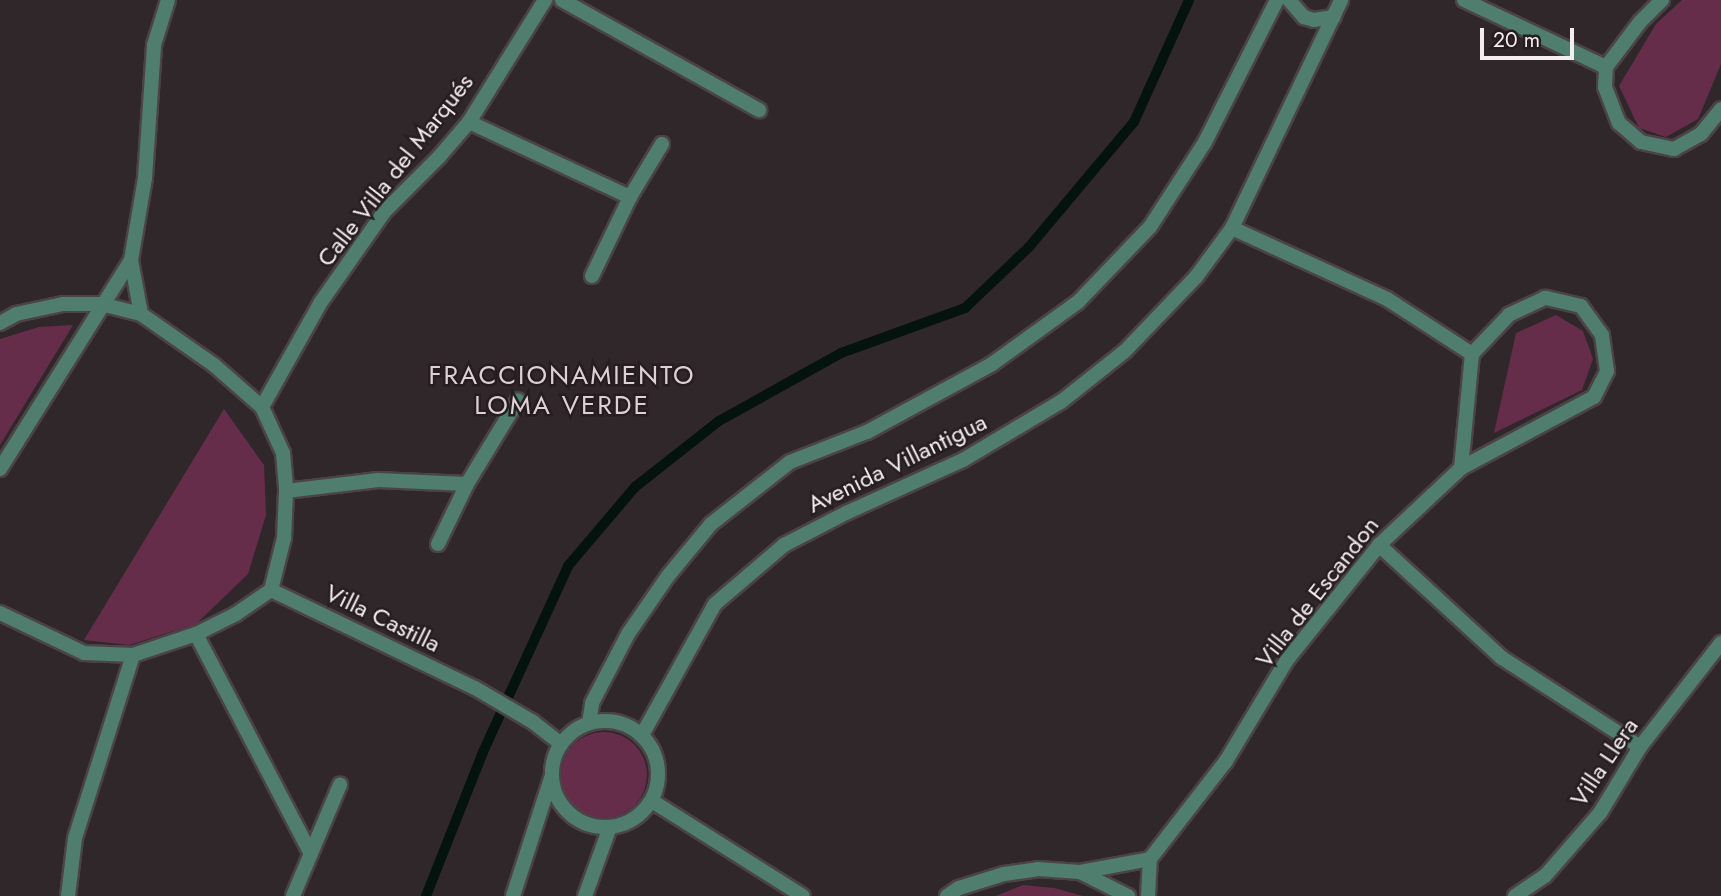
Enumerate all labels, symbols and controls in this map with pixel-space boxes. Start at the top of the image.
scale bar [1483,14,1578,58]
text: 20 m [1493,25,1540,55]
street label: Calle Villa del Marqués [311,68,479,272]
district label: FRACCIONAMIENTO LOMA VERDE [430,360,694,422]
street label: Avenida Villantigua [803,407,991,519]
street label: Villa de Escandon [1249,511,1385,673]
street label: Villa Castilla [321,578,445,658]
street label: Villa Llera [1564,712,1644,812]

